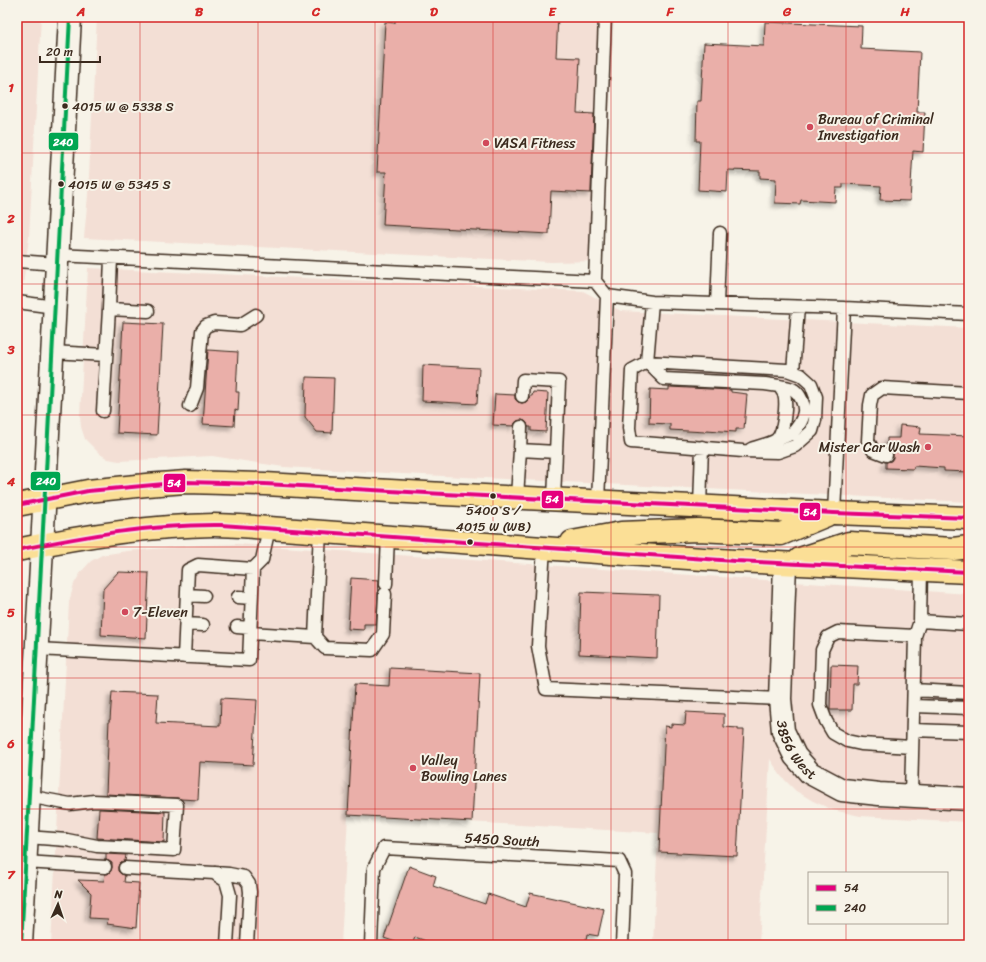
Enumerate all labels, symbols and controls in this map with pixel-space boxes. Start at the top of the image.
text: A [76,0,85,23]
text: B [195,0,204,23]
text: C [311,0,321,23]
text: D [430,0,438,23]
text: E [548,0,557,23]
text: F [665,0,674,23]
text: G [782,0,792,23]
text: H [899,0,910,23]
scale bar [40,38,100,64]
text: 20 m [46,41,73,63]
text: 1 [8,76,14,99]
place label: 4015 W @ 5338 S [72,95,174,118]
marker: 4015 W @ 5338 S [60,101,70,111]
place label: Bureau of Criminal Investigation [817,107,935,148]
marker: Bureau of Criminal Investigation [805,122,815,132]
place label: VASA Fitness [494,131,576,156]
line badge: 240 [48,132,79,151]
text: 240 [52,133,73,152]
marker: VASA Fitness [481,138,491,148]
place label: 4015 W @ 5345 S [68,173,171,196]
marker: 4015 W @ 5345 S [56,179,66,189]
text: 2 [6,207,15,230]
text: 3 [6,338,15,361]
place label: Mister Car Wash [819,435,920,460]
marker: Mister Car Wash [923,442,933,452]
text: 4 [6,470,16,493]
line badge: 240 [30,471,61,491]
text: 240 [35,472,56,491]
line badge: 54 [163,473,186,493]
text: 54 [167,474,181,493]
line badge: 54 [541,490,564,509]
text: 54 [545,490,559,509]
marker: 5400 S / 4015 W (WB) [488,491,498,501]
place label: 5400 S / 4015 W (WB) [456,499,532,538]
line badge: 54 [799,502,821,521]
text: 54 [803,503,817,522]
unlabelled marker [465,537,475,547]
place label: 7-Eleven [133,600,188,625]
text: 5 [7,601,15,624]
marker: 7-Eleven [120,607,130,617]
street label: 3856 West [770,719,821,787]
text: 6 [6,732,15,755]
place label: Valley Bowling Lanes [421,748,507,789]
marker: Valley Bowling Lanes [408,763,418,773]
street label: 5450 South [464,826,540,854]
text: 7 [7,863,16,886]
legend [808,872,948,924]
text: 54 [844,877,859,899]
north arrow [38,884,78,924]
text: N [53,885,63,904]
text: 240 [844,897,866,919]

